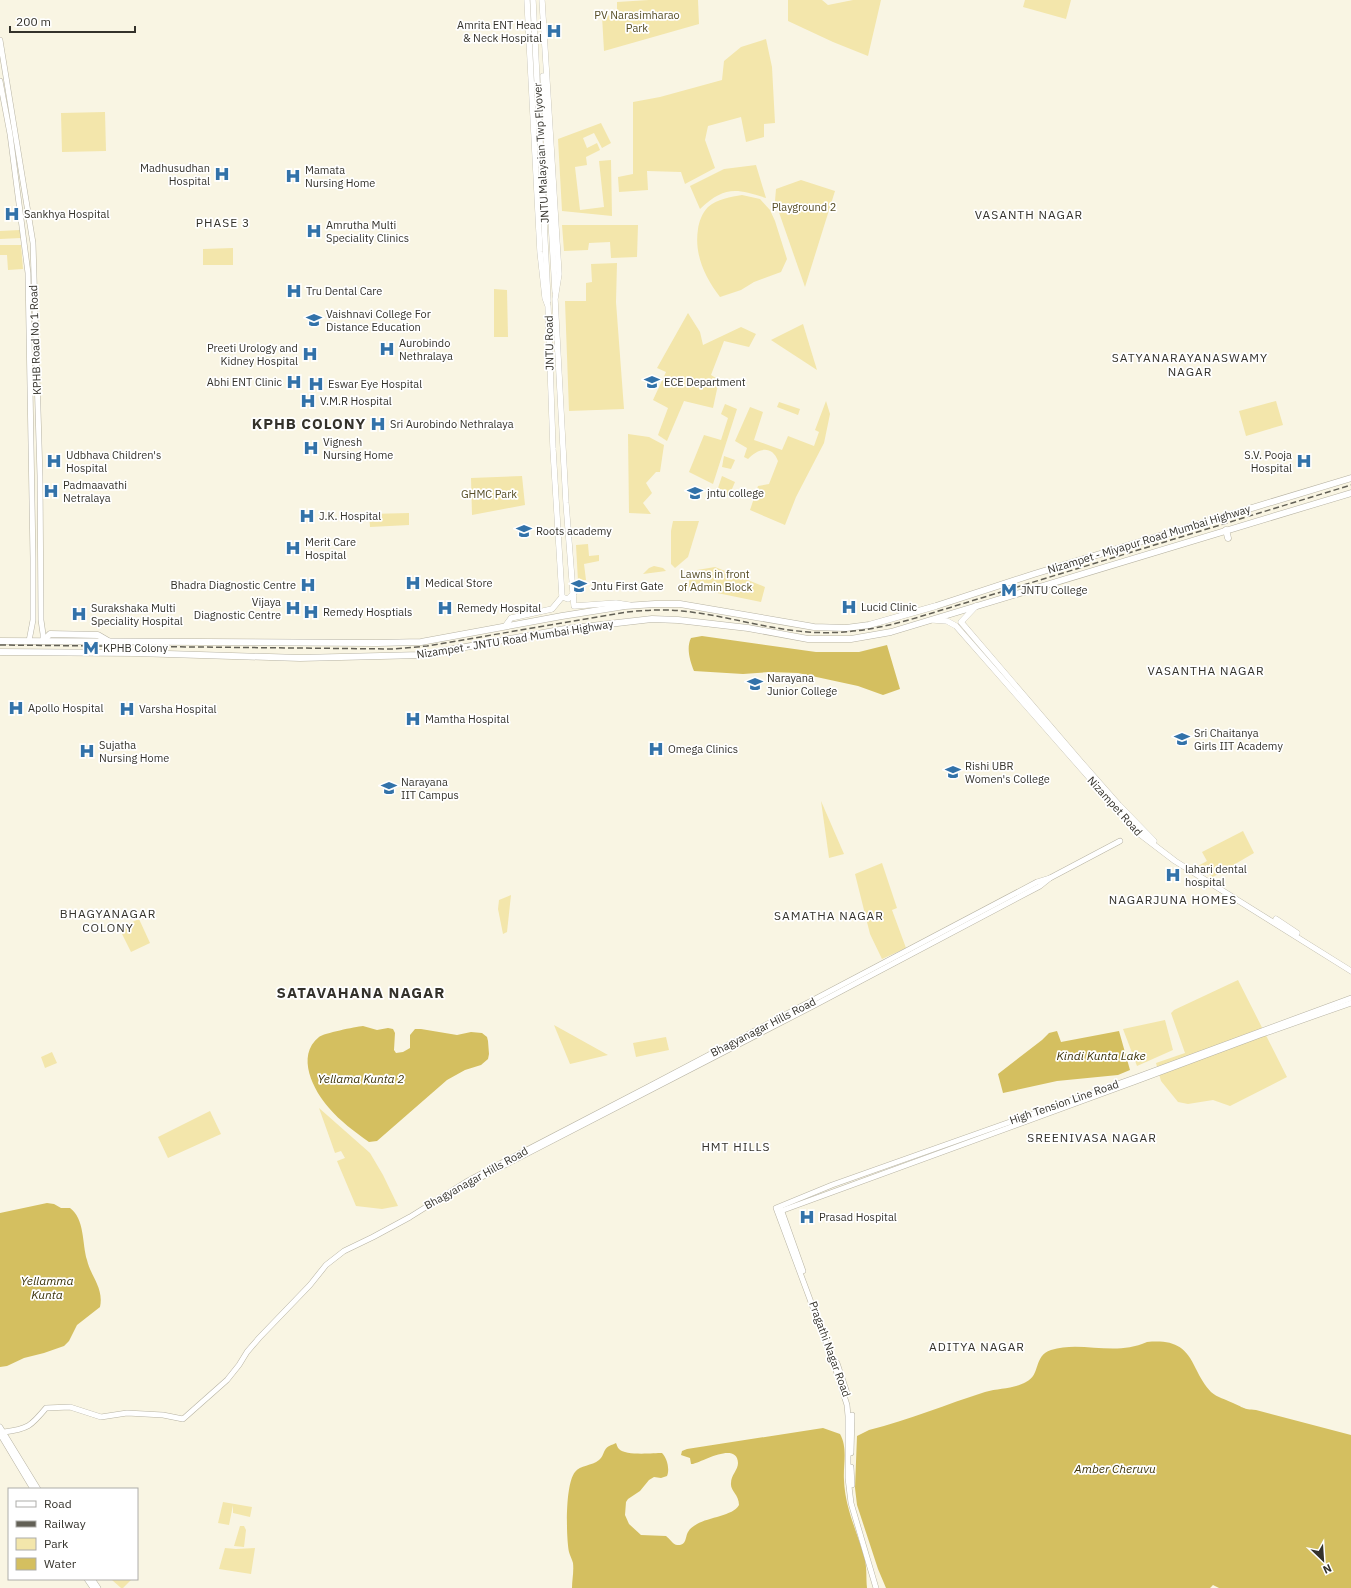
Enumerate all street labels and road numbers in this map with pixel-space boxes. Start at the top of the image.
street label: JNTU Malaysian Twp Flyover [530,82,552,224]
street label: KPHB Road No 1 Road [26,285,44,395]
street label: JNTU Road [542,315,556,371]
street label: Nizampet - Miyapur Road Mumbai Highway [1046,501,1253,577]
street label: Nizampet - JNTU Road Mumbai Highway [416,616,615,661]
street label: Nizampet Road [1085,773,1145,839]
street label: Bhagyanagar Hills Road [708,994,818,1060]
street label: High Tension Line Road [1008,1077,1120,1127]
street label: Bhagyanagar Hills Road [422,1144,530,1212]
street label: Pragathi Nagar Road [806,1299,854,1399]

